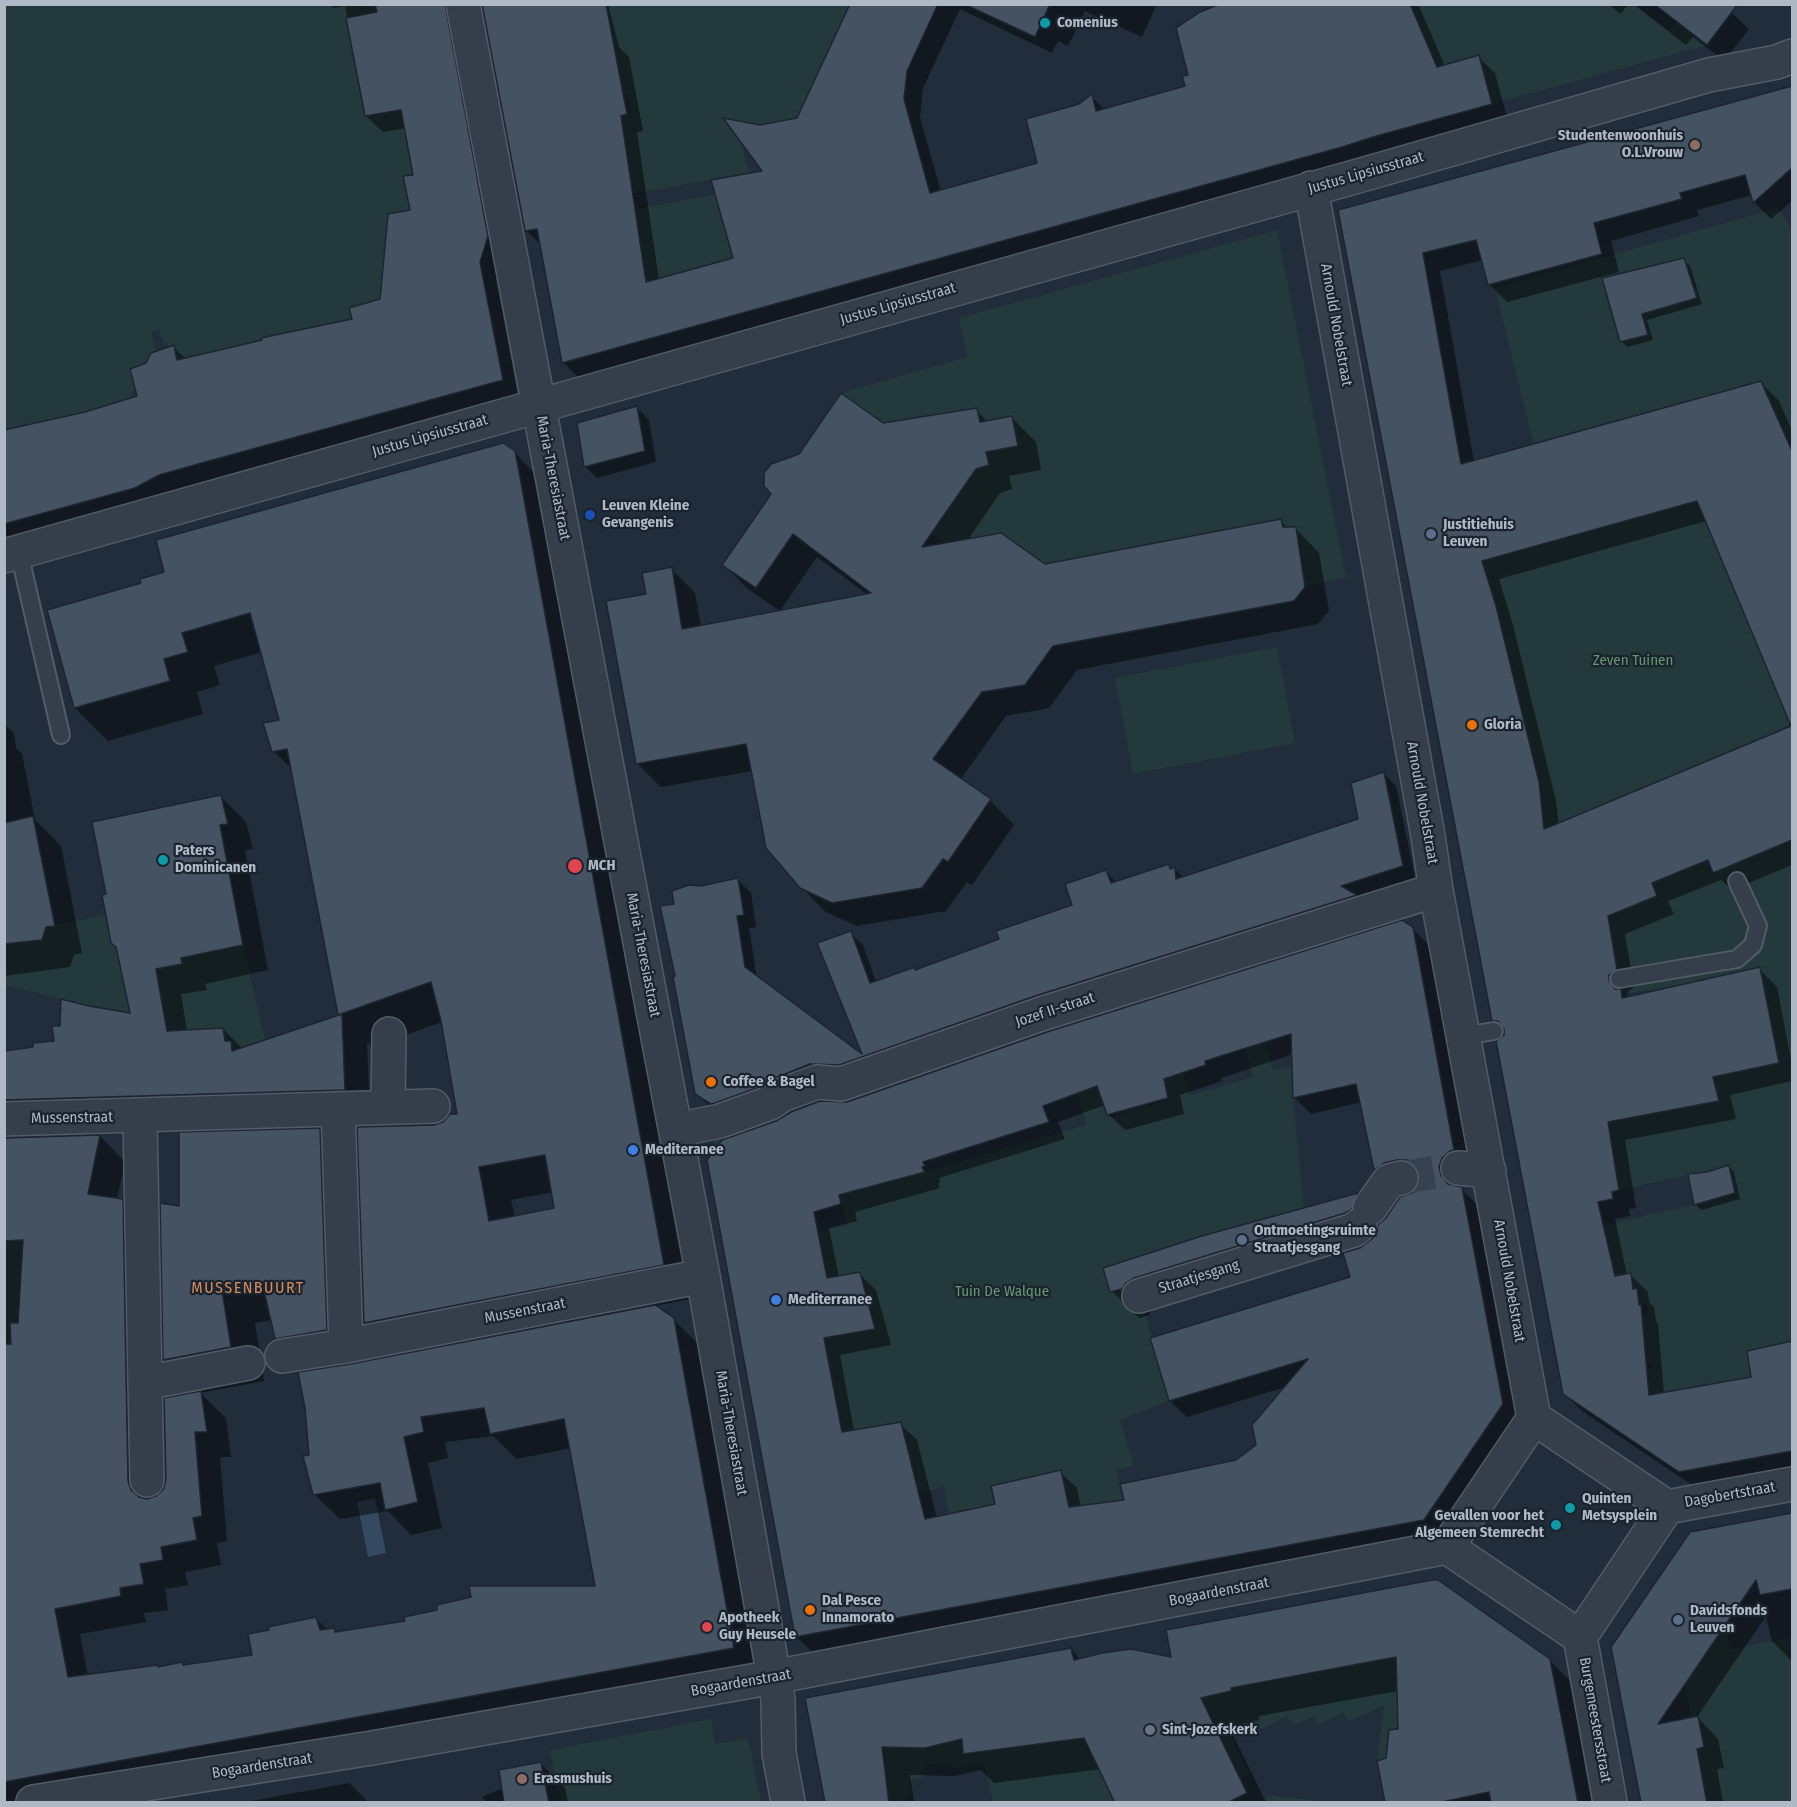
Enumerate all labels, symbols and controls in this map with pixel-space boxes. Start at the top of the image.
place label: Comenius [1057,14,1118,32]
marker: Comenius [1038,16,1052,30]
place label: Studentenwoonhuis O.L.Vrouw [1558,127,1683,162]
marker: Studentenwoonhuis O.L.Vrouw [1688,138,1702,152]
street label: Justus Lipsiusstraat [1306,148,1426,198]
street label: Arnould Nobelstraat [1316,262,1356,388]
street label: Justus Lipsiusstraat [838,279,958,329]
street label: Justus Lipsiusstraat [370,411,490,461]
street label: Maria-Theresiastraat [532,414,574,542]
place label: Leuven Kleine Gevangenis [602,497,689,532]
marker: Leuven Kleine Gevangenis [583,508,597,522]
place label: Justitiehuis Leuven [1443,516,1514,551]
marker: Justitiehuis Leuven [1424,527,1438,541]
park label: Zeven Tuinen [1593,652,1673,670]
place label: Gloria [1484,716,1522,734]
marker: Gloria [1465,718,1479,732]
street label: Arnould Nobelstraat [1402,740,1442,866]
place label: Paters Dominicanen [175,842,256,877]
marker: Paters Dominicanen [156,853,170,867]
marker: MCH [566,857,584,875]
place label: MCH [588,857,616,875]
street label: Maria-Theresiastraat [622,891,664,1019]
street label: Jozef II-straat [1013,989,1097,1031]
place label: Coffee & Bagel [723,1073,815,1091]
marker: Coffee & Bagel [704,1075,718,1089]
street label: Mussenstraat [31,1108,113,1128]
place label: Mediteranee [645,1141,724,1159]
marker: Mediteranee [626,1143,640,1157]
street label: Arnould Nobelstraat [1489,1218,1529,1344]
place label: Ontmoetingsruimte Straatjesgang [1254,1222,1376,1257]
marker: Ontmoetingsruimte Straatjesgang [1235,1233,1249,1247]
street label: Straatjesgang [1157,1256,1241,1298]
district label: MUSSENBUURT [191,1279,305,1299]
park label: Tuin De Walque [955,1283,1049,1301]
place label: Mediterranee [788,1291,872,1309]
marker: Mediterranee [769,1293,783,1307]
street label: Mussenstraat [483,1294,567,1328]
street label: Maria-Theresiastraat [711,1369,751,1497]
street label: Dagobertstraat [1683,1478,1777,1512]
place label: Quinten Metsysplein [1582,1490,1657,1525]
marker: Quinten Metsysplein [1563,1501,1577,1515]
place label: Gevallen voor het Algemeen Stemrecht [1415,1507,1544,1542]
marker: Gevallen voor het Algemeen Stemrecht [1549,1518,1563,1532]
street label: Bogaardenstraat [1168,1574,1270,1610]
place label: Dal Pesce Innamorato [822,1592,894,1627]
place label: Davidsfonds Leuven [1690,1602,1767,1637]
marker: Dal Pesce Innamorato [803,1603,817,1617]
place label: Apotheek Guy Heusele [719,1609,796,1644]
marker: Davidsfonds Leuven [1671,1613,1685,1627]
marker: Apotheek Guy Heusele [700,1620,714,1634]
street label: Burgemeestersstraat [1575,1656,1615,1784]
street label: Bogaardenstraat [690,1665,792,1701]
place label: Sint-Jozefskerk [1162,1721,1257,1739]
marker: Sint-Jozefskerk [1143,1723,1157,1737]
street label: Bogaardenstraat [211,1749,313,1783]
place label: Erasmushuis [534,1770,612,1788]
marker: Erasmushuis [515,1772,529,1786]

